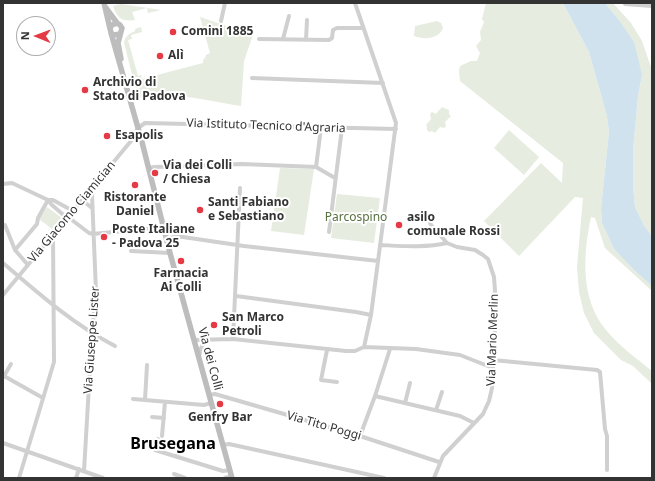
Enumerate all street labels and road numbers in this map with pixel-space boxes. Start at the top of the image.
street label: Via Istituto Tecnico d'Agraria [186,116,346,136]
street label: Via Giacomo Ciamician [25,158,119,266]
street label: Via Giuseppe Lister [81,286,103,394]
street label: Via Mario Merlin [484,294,502,386]
street label: Via dei Colli [195,326,225,392]
street label: Via Tito Poggi [285,408,363,444]

